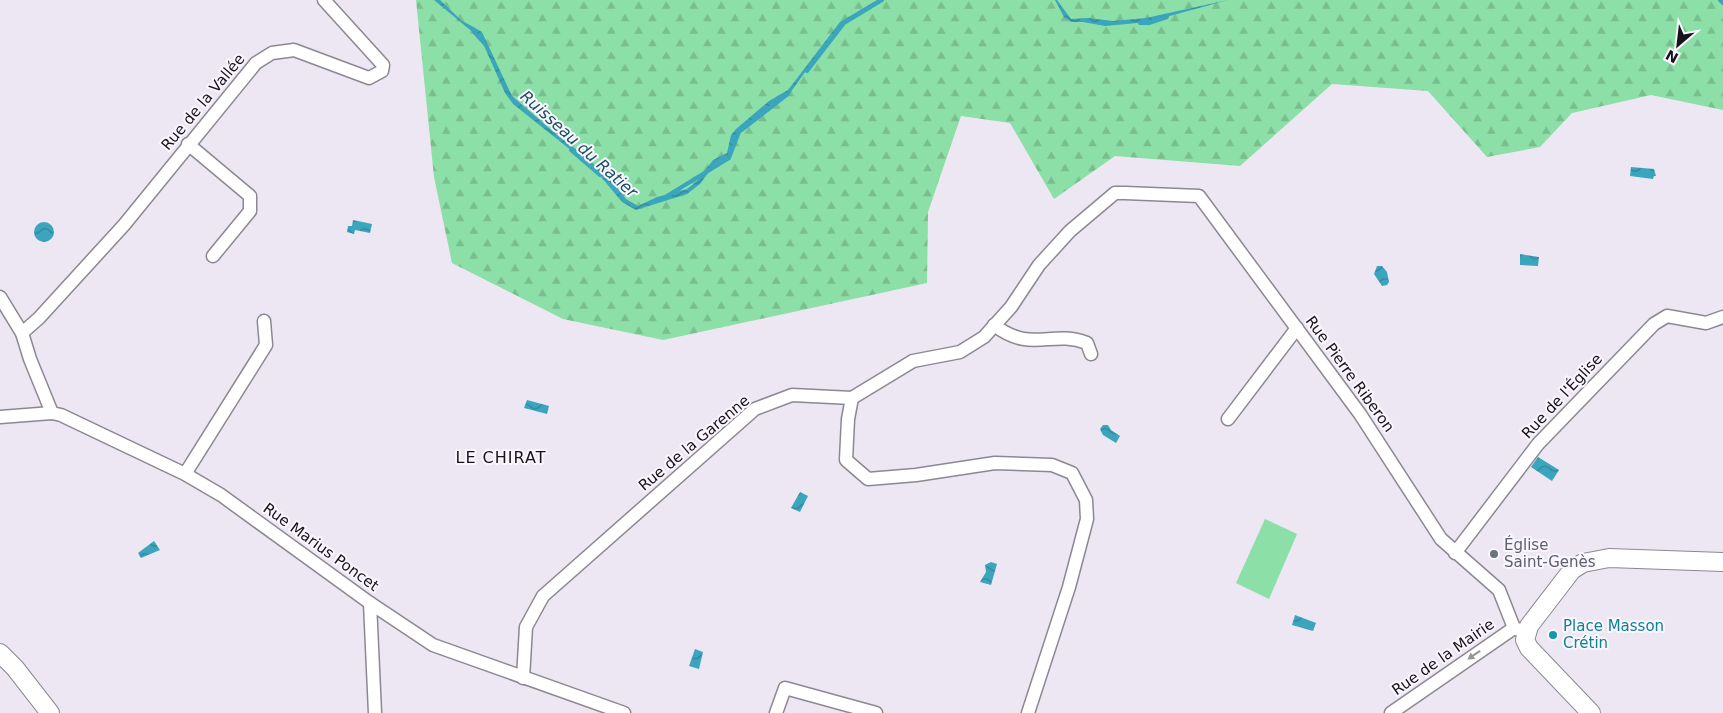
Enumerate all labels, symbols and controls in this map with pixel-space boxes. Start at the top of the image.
north arrow [1653,20,1703,70]
text: N [1663,47,1681,66]
street label: Rue de la Vallée [158,50,248,154]
water label: Ruisseau du Ratier [517,87,642,202]
street label: Rue Pierre Riberon [1302,312,1398,436]
street label: Rue de l'Église [1517,349,1606,442]
street label: Rue de la Garenne [635,391,753,495]
district label: LE CHIRAT [456,448,546,467]
street label: Rue Marius Poncet [260,499,382,595]
place label: Église Saint-Genès [1504,535,1596,571]
marker: Église Saint-Genès [1488,548,1500,560]
street label: Rue de la Mairie [1388,615,1498,699]
place label: Place Masson Crétin [1563,617,1664,652]
marker: Place Masson Crétin [1547,629,1559,641]
one-way arrow [1467,650,1481,660]

